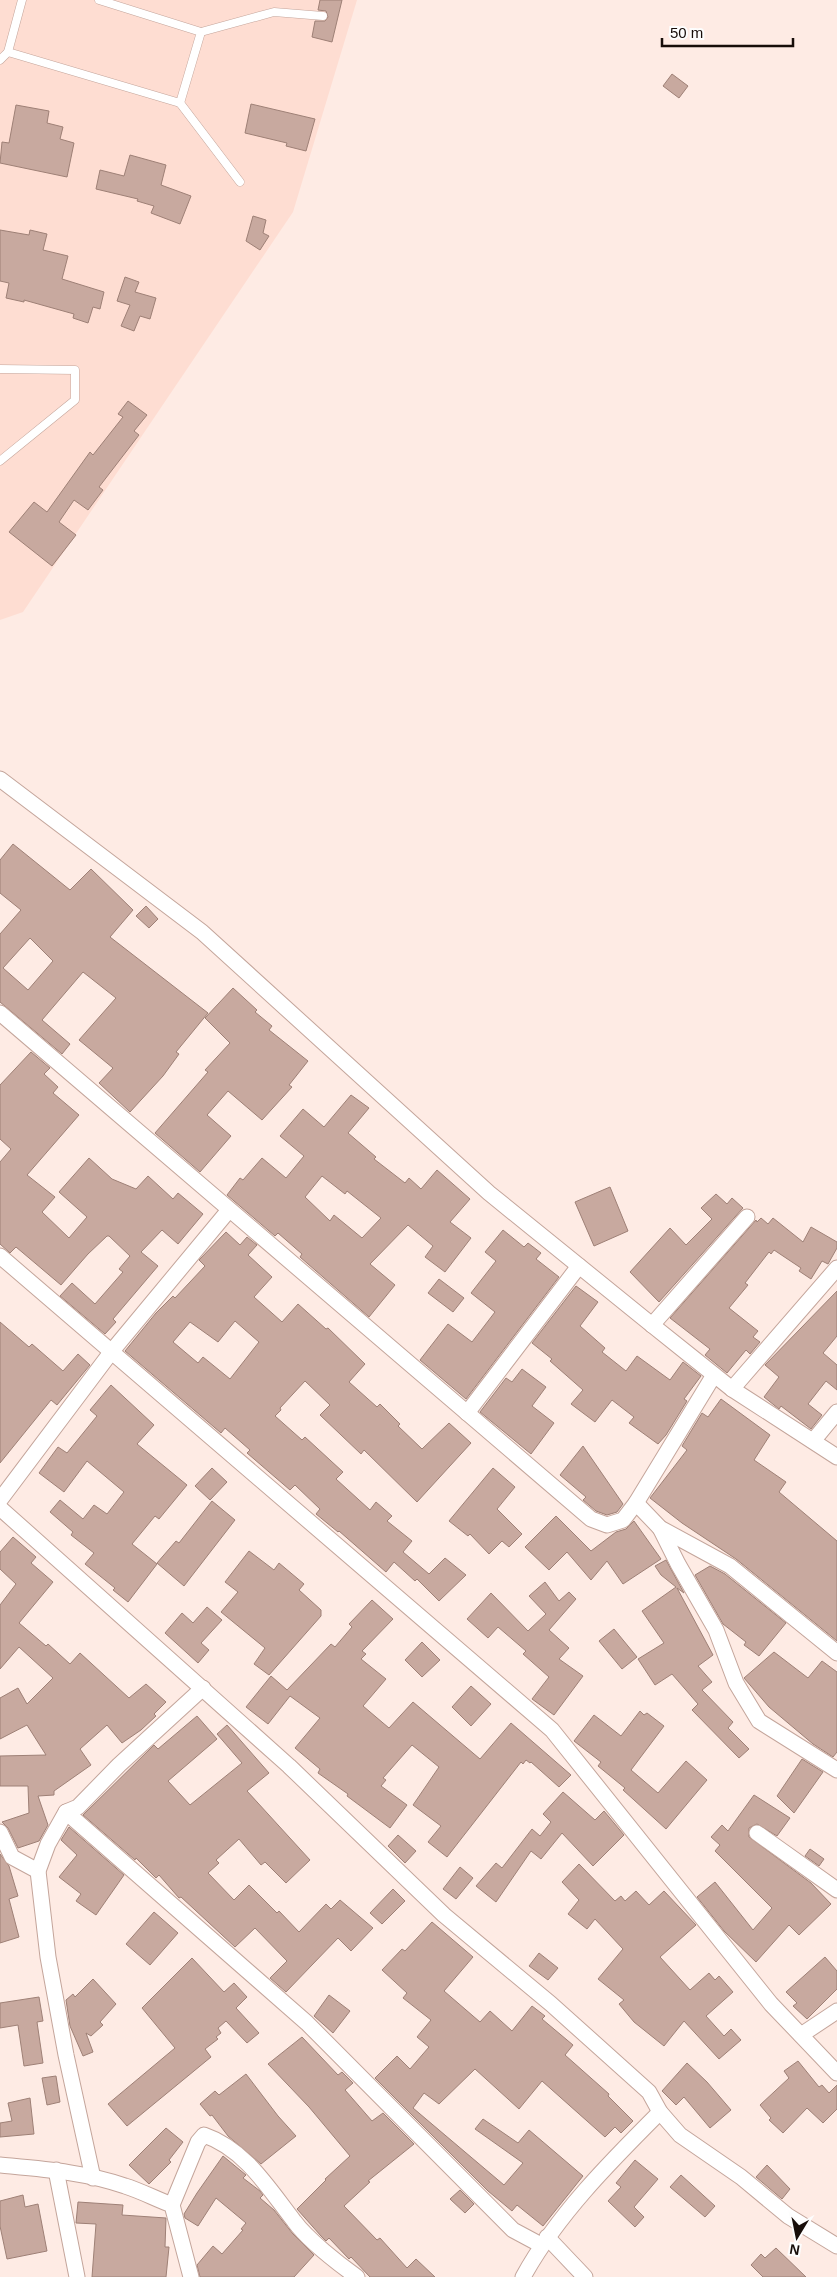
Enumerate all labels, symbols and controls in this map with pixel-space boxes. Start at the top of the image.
scale bar [662,15,793,47]
text: 50 m [670,24,703,41]
north arrow [772,2212,822,2262]
text: N [788,2241,801,2259]

